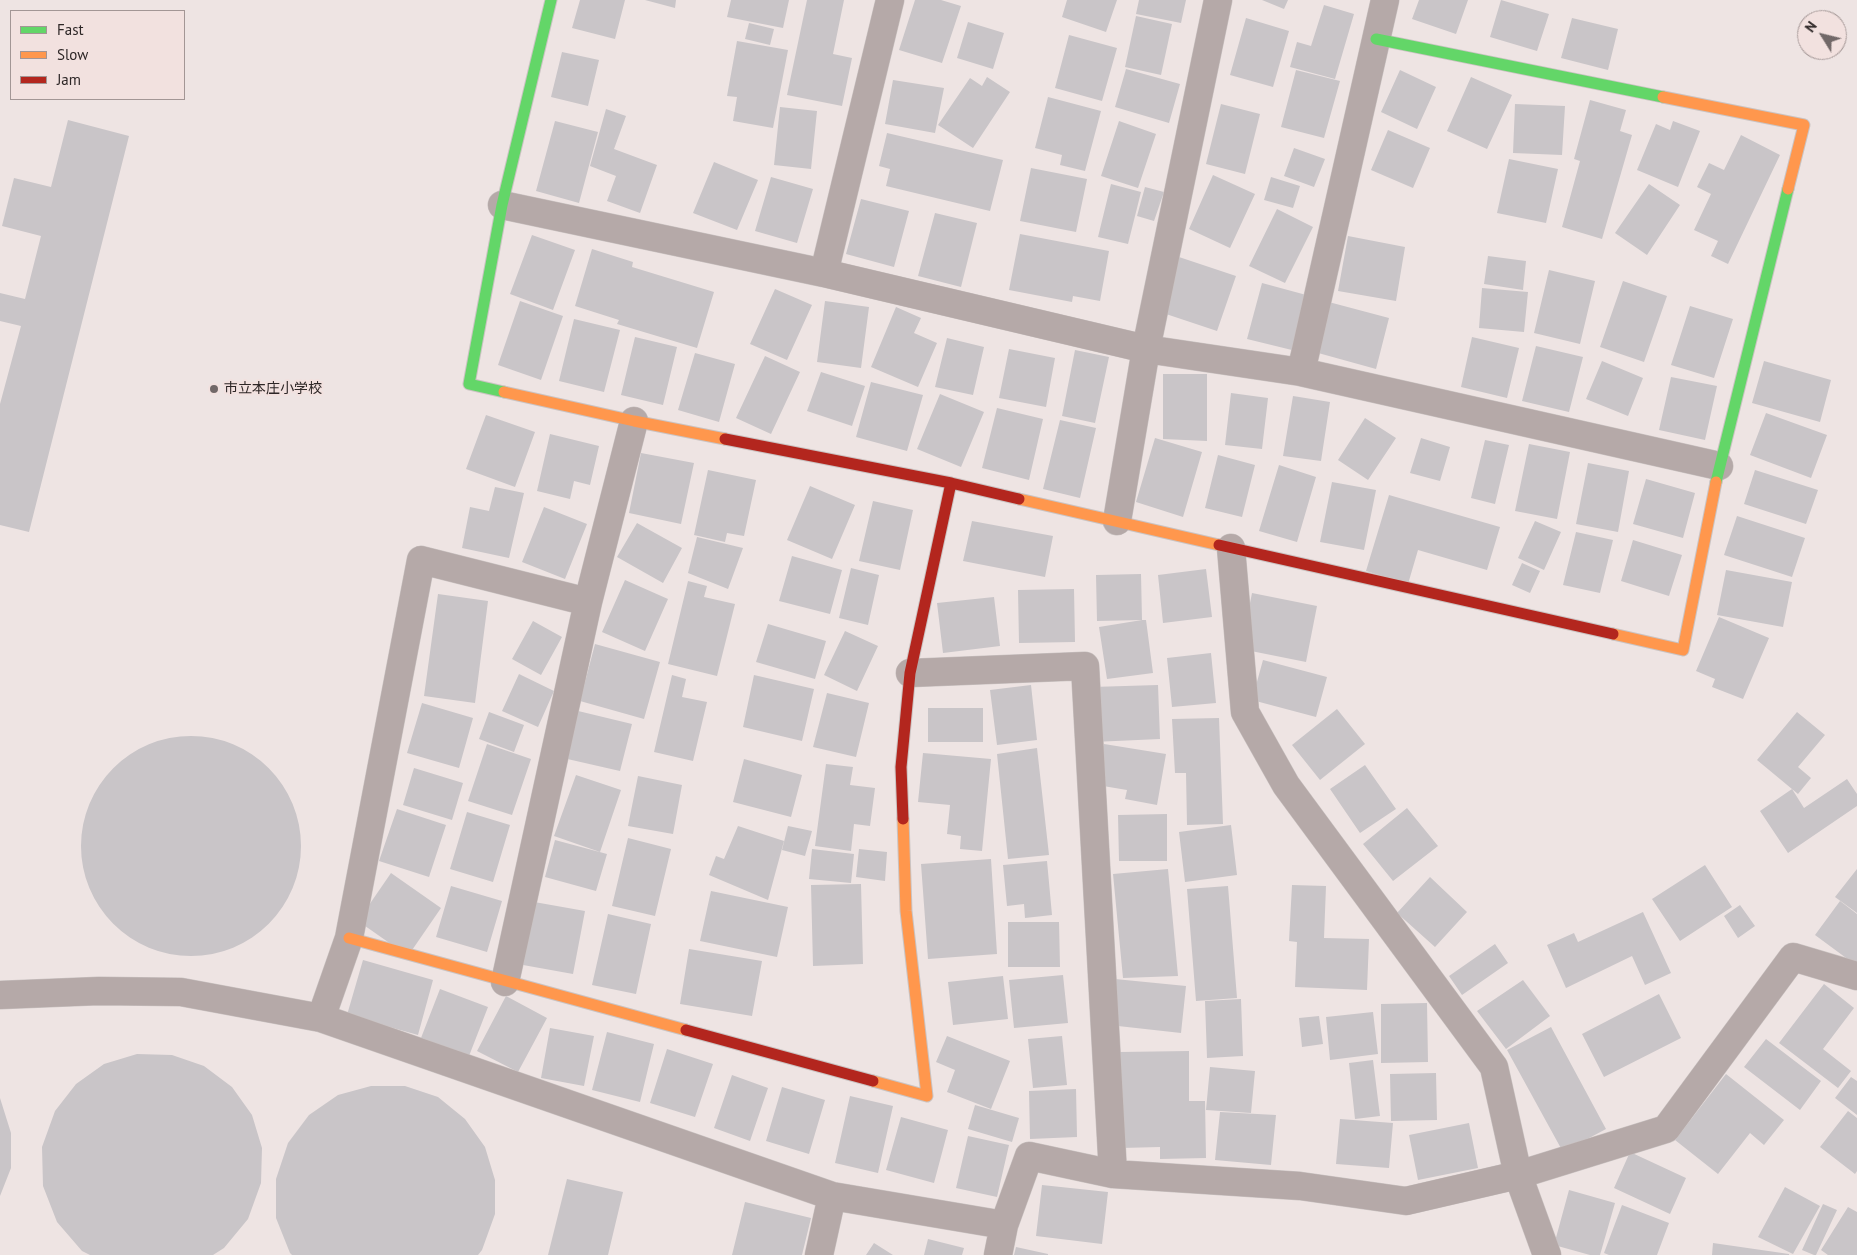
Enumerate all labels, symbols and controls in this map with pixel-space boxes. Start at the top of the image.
legend [10,10,185,100]
north arrow [1797,10,1847,60]
text: N [1801,18,1821,36]
text: Fast [57,20,84,39]
text: Slow [57,45,88,64]
text: Jam [57,70,81,89]
place label: 市立本庄小学校 [224,381,322,397]
marker: 市立本庄小学校 [208,383,220,395]

